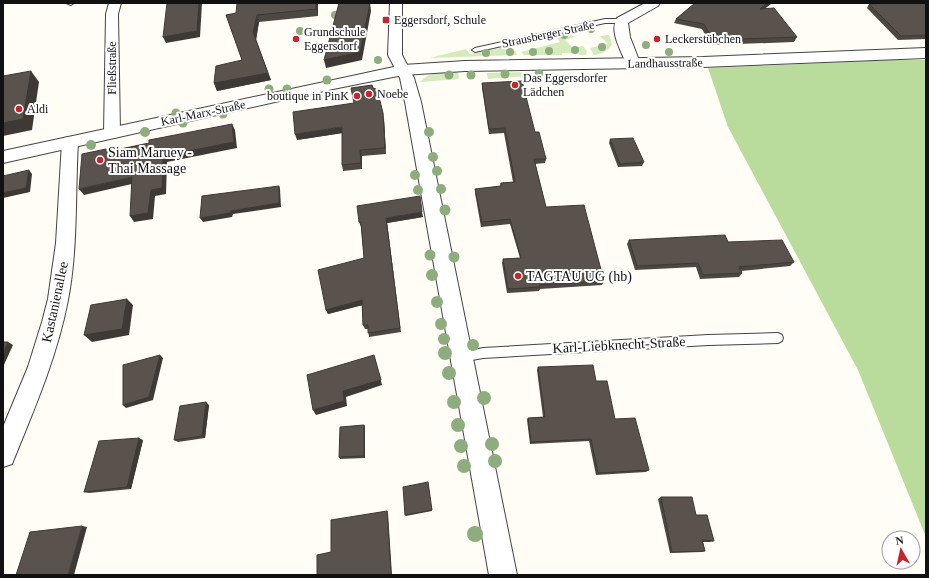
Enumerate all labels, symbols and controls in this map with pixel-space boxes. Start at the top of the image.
place label: Eggersdorf, Schule [394,13,486,27]
marker: Eggersdorf, Schule [381,15,391,25]
street label: Strausberger Straße [501,17,595,51]
place label: Grundschule Eggersdorf [304,25,365,53]
place label: Leckerstübchen [665,32,741,46]
marker: Grundschule Eggersdorf [291,34,301,44]
marker: Leckerstübchen [652,34,662,44]
street label: Fließstraße [105,41,119,95]
street label: Landhausstraße [627,55,703,71]
place label: Das Eggersdorfer Lädchen [523,71,607,99]
marker: Das Eggersdorfer Lädchen [510,80,520,90]
place label: Noebe [377,87,408,101]
place label: boutique in PinK [267,89,349,103]
marker: Noebe [364,89,374,99]
marker: boutique in PinK [352,91,362,101]
street label: Karl-Marx-Straße [159,97,247,129]
place label: Aldi [27,102,49,116]
marker: Aldi [14,104,24,114]
place label: Siam Maruey - Thai Massage [108,145,192,176]
marker: Siam Maruey - Thai Massage [95,155,105,165]
street label: Kastanienallee [39,260,71,344]
place label: TAGTAU UG (hb) [526,269,632,285]
marker: TAGTAU UG (hb) [513,271,523,281]
street label: Karl-Liebknecht-Straße [552,334,686,356]
north arrow [881,530,921,570]
text: N [895,534,904,547]

